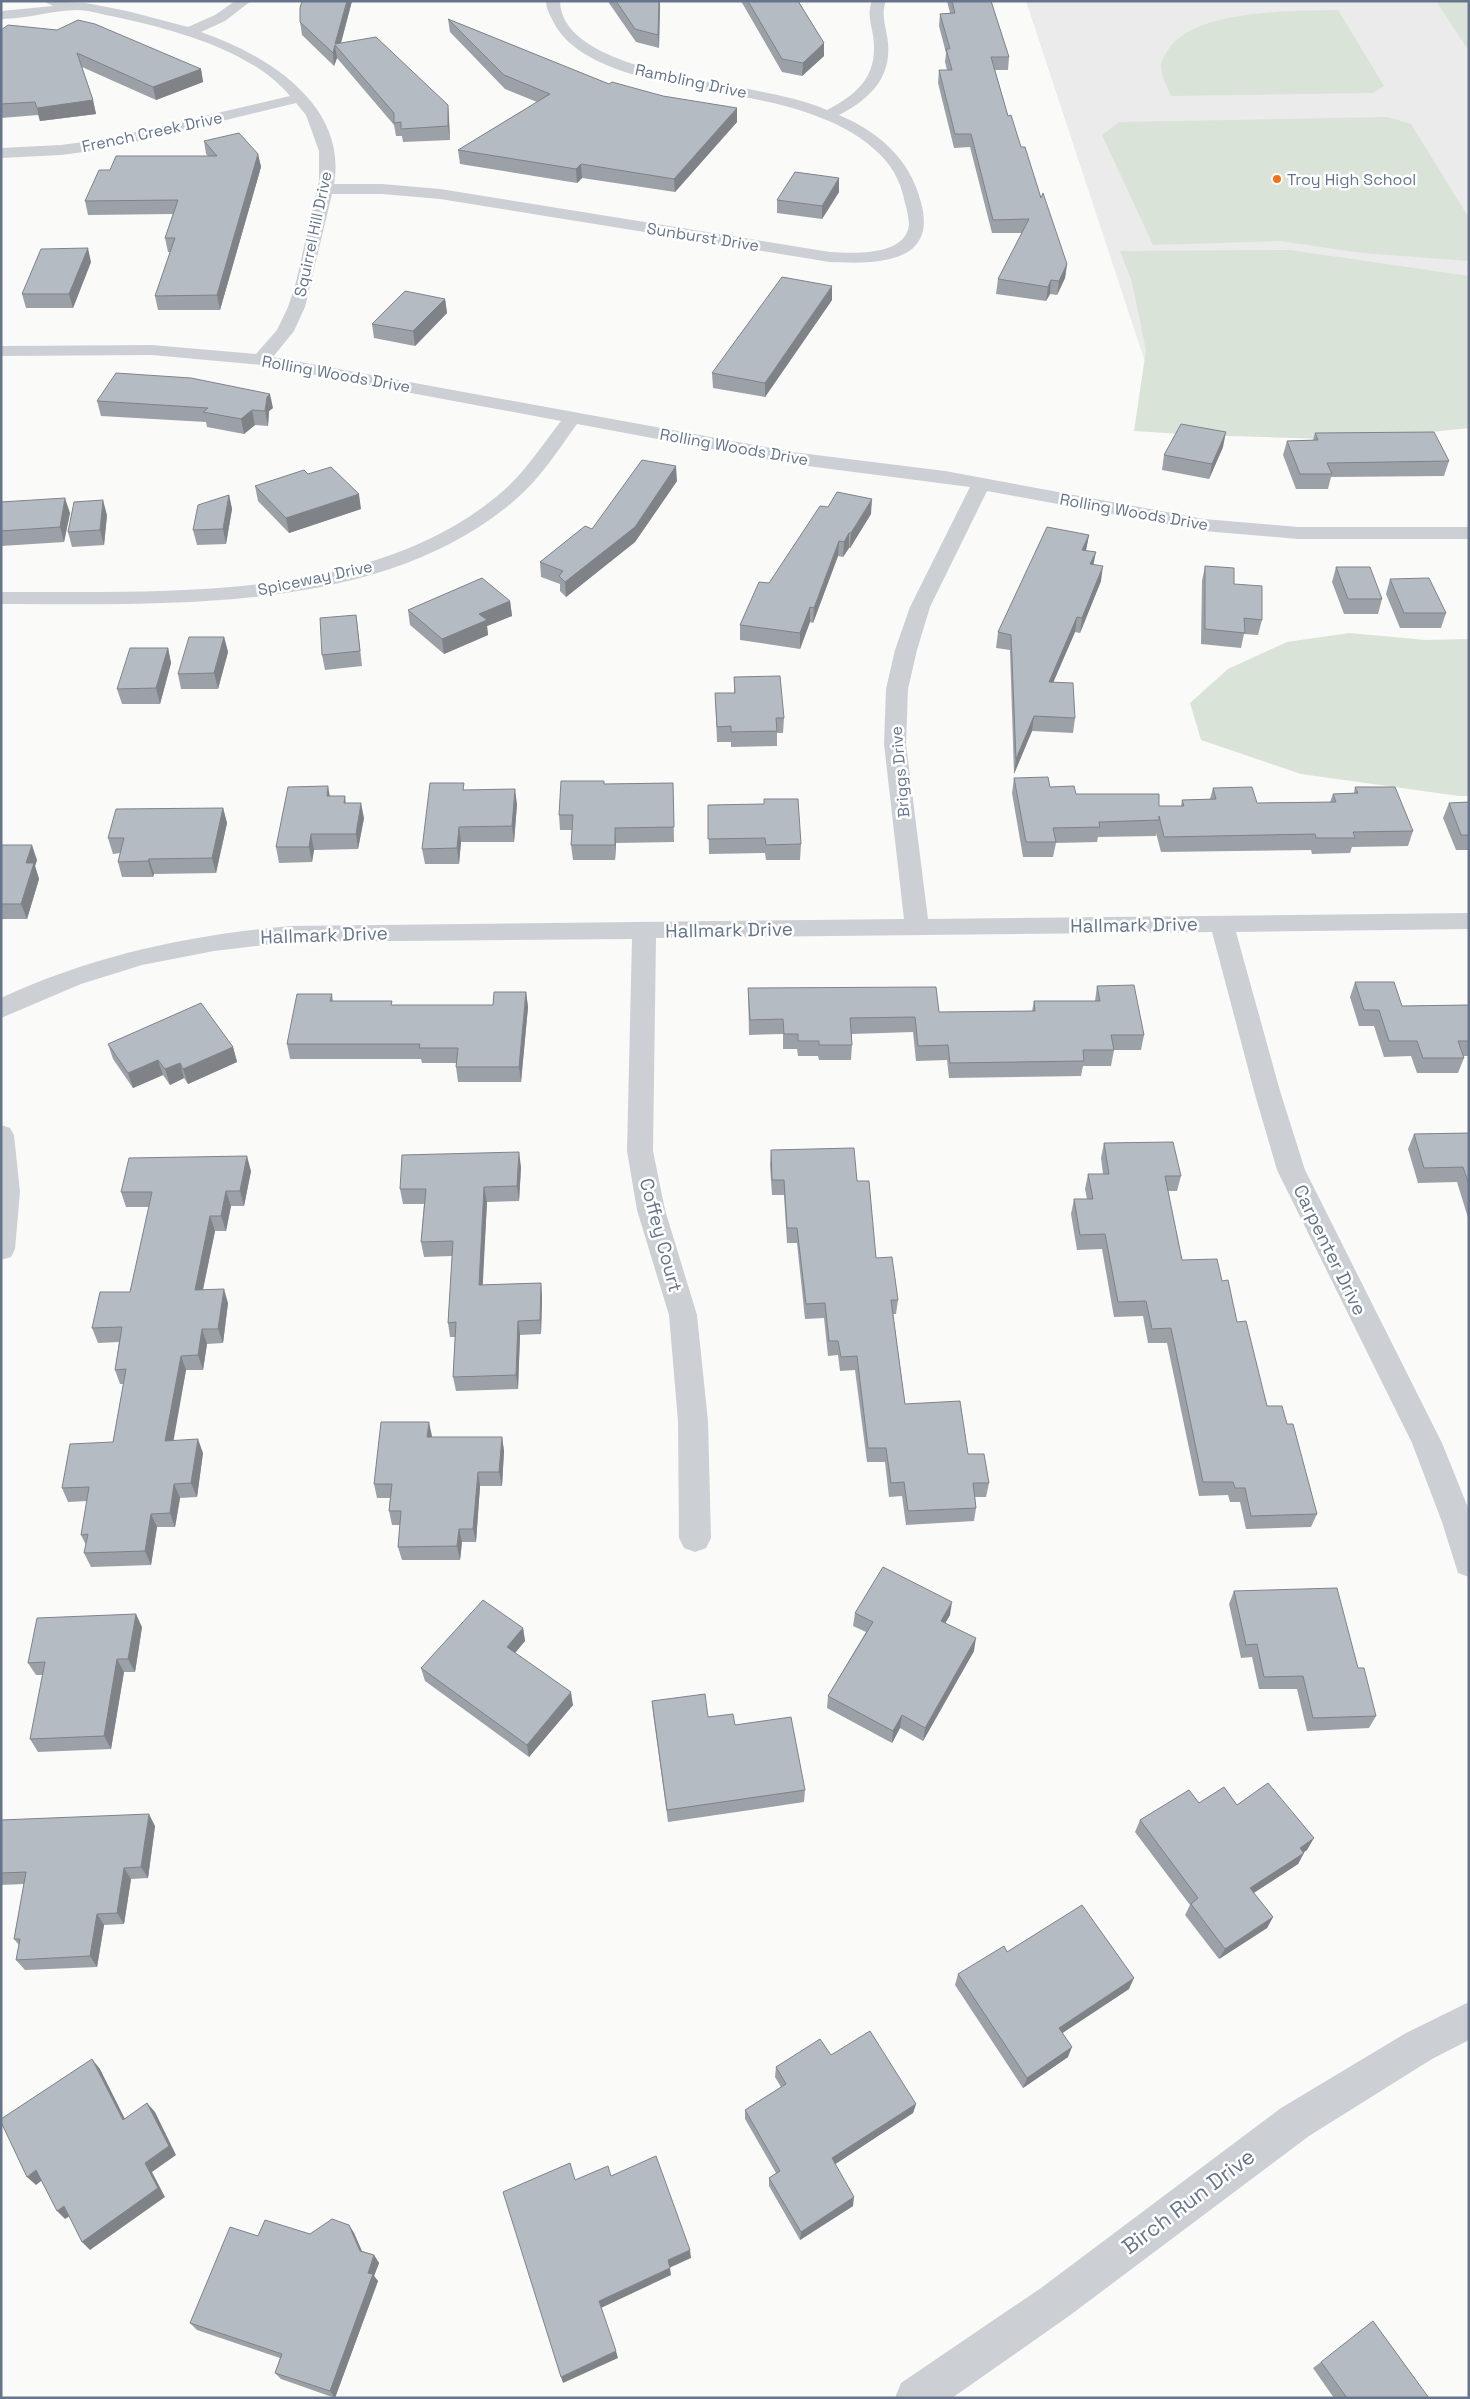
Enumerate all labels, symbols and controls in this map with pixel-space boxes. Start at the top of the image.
street label: Rambling Drive [633,59,749,103]
street label: French Creek Drive [80,107,224,157]
street label: Squirrel Hill Drive [289,169,337,299]
place label: Troy High School [1287,169,1416,190]
marker: Troy High School [1271,173,1283,185]
street label: Sunburst Drive [645,218,761,256]
street label: Rolling Woods Drive [260,351,412,397]
street label: Rolling Woods Drive [658,424,810,470]
street label: Rolling Woods Drive [1058,489,1210,535]
street label: Spiceway Drive [256,556,374,600]
street label: Briggs Drive [886,725,914,819]
street label: Hallmark Drive [1070,911,1198,939]
street label: Hallmark Drive [665,916,793,944]
street label: Hallmark Drive [260,920,388,950]
street label: Coffey Court [634,1175,688,1295]
street label: Carpenter Drive [1288,1181,1372,1319]
street label: Birch Run Drive [1116,2142,1260,2260]

